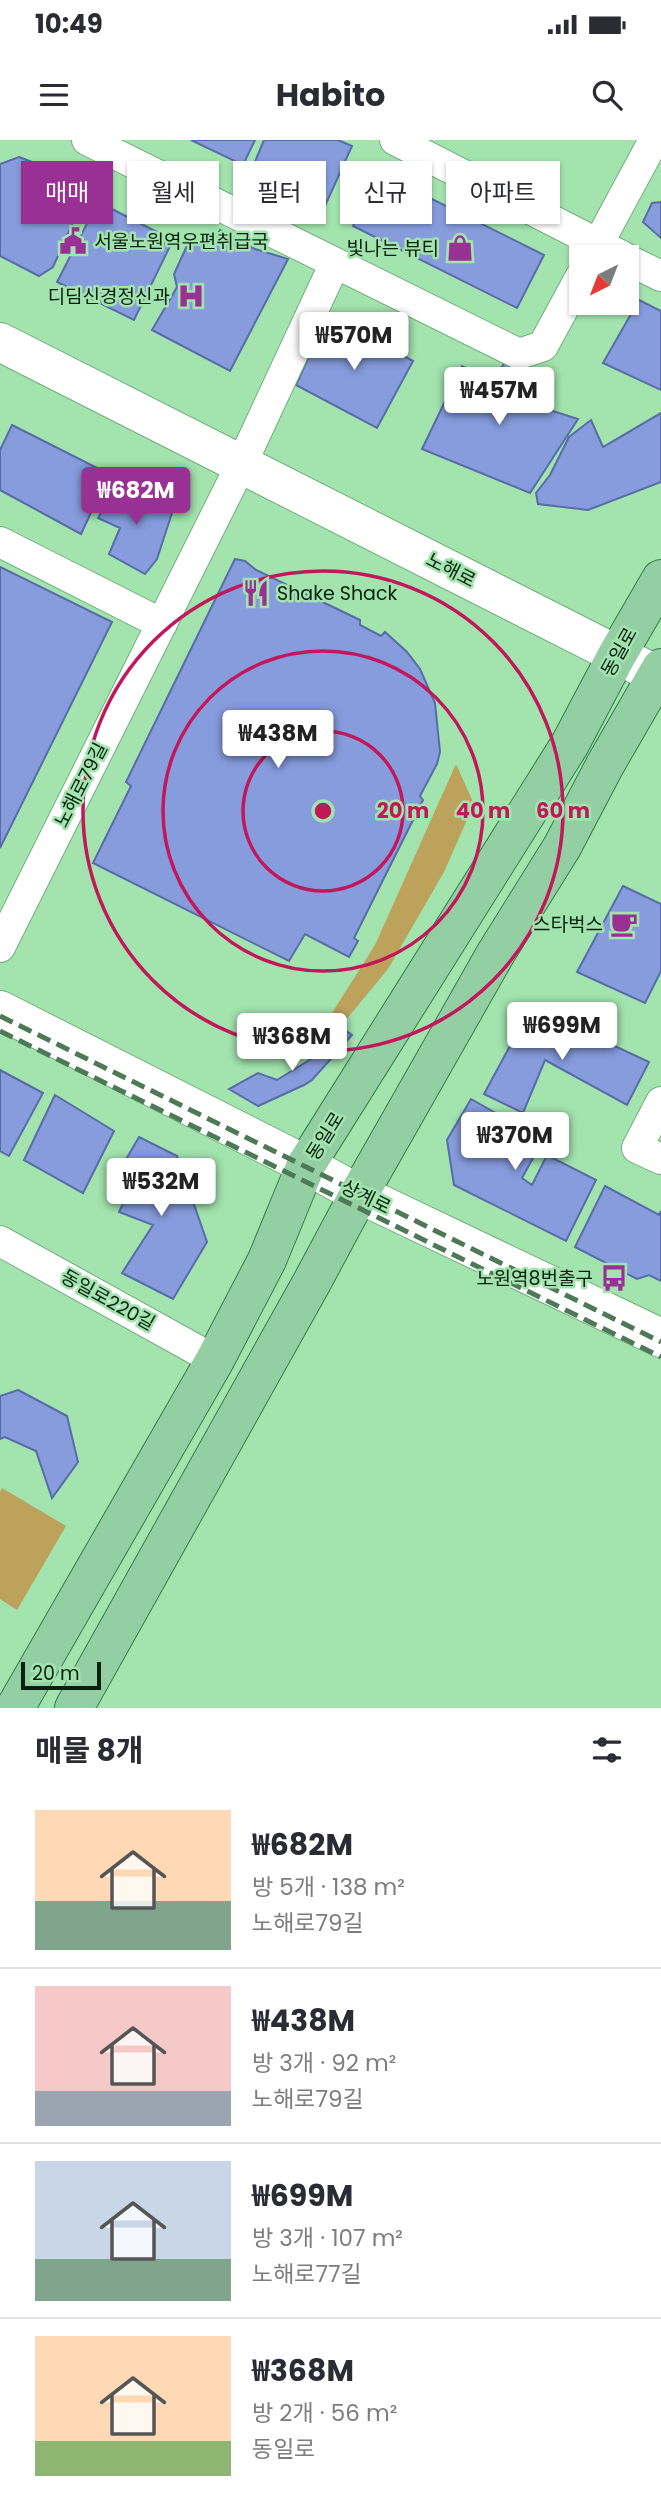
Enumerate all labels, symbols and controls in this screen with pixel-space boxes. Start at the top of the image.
text: 10:49 [35,6,103,42]
text: Habito [276,72,385,117]
icon: menu [35,76,73,114]
icon: search [588,76,626,114]
chip: 매매 [21,161,113,224]
chip: 월세 [127,161,219,224]
chip: 필터 [233,161,326,224]
chip: 신규 [340,161,432,224]
chip: 아파트 [446,161,560,224]
public building icon: 서울노원역우편취급국 [58,226,88,256]
place label: 서울노원역우편취급국 [94,228,269,255]
shop icon: 빛나는 뷰티 [445,233,475,263]
place label: 빛나는 뷰티 [347,235,439,262]
north arrow [569,245,639,315]
map controls [569,245,639,315]
hospital icon: 디딤신경정신과 [176,281,206,311]
place label: 디딤신경정신과 [48,283,170,310]
pin: ₩570M [305,313,403,372]
text: ₩570M [316,319,392,351]
pin: ₩457M [450,368,548,427]
text: ₩457M [460,374,538,406]
pin: ₩682M [87,468,185,527]
text: ₩682M [97,474,175,506]
street label: 노해로 [422,546,480,594]
restaurant icon: Shake Shack [241,578,271,608]
place label: Shake Shack [277,580,397,607]
street label: 동일로 [594,623,644,681]
pin: ₩438M [229,710,327,770]
text: ₩438M [238,717,318,749]
street label: 노해로79길 [48,738,114,832]
text: 20 m [377,796,429,825]
text: 40 m [456,796,510,825]
text: 60 m [536,796,590,825]
centre of rings [311,799,335,823]
cafe icon: 스타벅스 [609,909,639,939]
place label: 스타벅스 [533,911,603,938]
pin: ₩699M [513,1002,611,1062]
text: ₩699M [523,1009,601,1041]
pin: ₩368M [243,1014,341,1073]
text: ₩368M [253,1020,331,1052]
street label: 동일로 [300,1107,350,1165]
pin: ₩370M [466,1112,564,1172]
text: ₩370M [477,1119,553,1151]
pin: ₩532M [112,1158,210,1218]
text: ₩532M [123,1165,199,1197]
street label: 상계로 [337,1173,395,1221]
street label: 동일로220길 [56,1263,160,1337]
bus stop icon: 노원역8번출구 [599,1263,629,1293]
place label: 노원역8번출구 [476,1265,593,1292]
scale bar [21,1659,102,1691]
text: 20 m [32,1660,80,1687]
text: 매물 8개 [35,1729,144,1772]
icon: filters [588,1731,626,1769]
text: ₩682M [252,1823,353,1866]
icon: home [91,1838,175,1922]
text: 방 5개 · 138 m² [252,1871,405,1903]
text: 노해로79길 [252,1907,364,1939]
text: ₩438M [252,1999,355,2042]
icon: home [91,2014,175,2098]
text: 방 3개 · 92 m² [252,2047,396,2079]
text: 노해로79길 [252,2083,364,2115]
text: ₩699M [252,2174,353,2217]
icon: home [91,2189,175,2273]
text: 방 3개 · 107 m² [252,2222,403,2254]
text: 노해로77길 [252,2258,362,2290]
text: ₩368M [252,2349,354,2392]
icon: home [91,2364,175,2448]
text: 방 2개 · 56 m² [252,2397,397,2429]
text: 동일로 [252,2433,315,2465]

